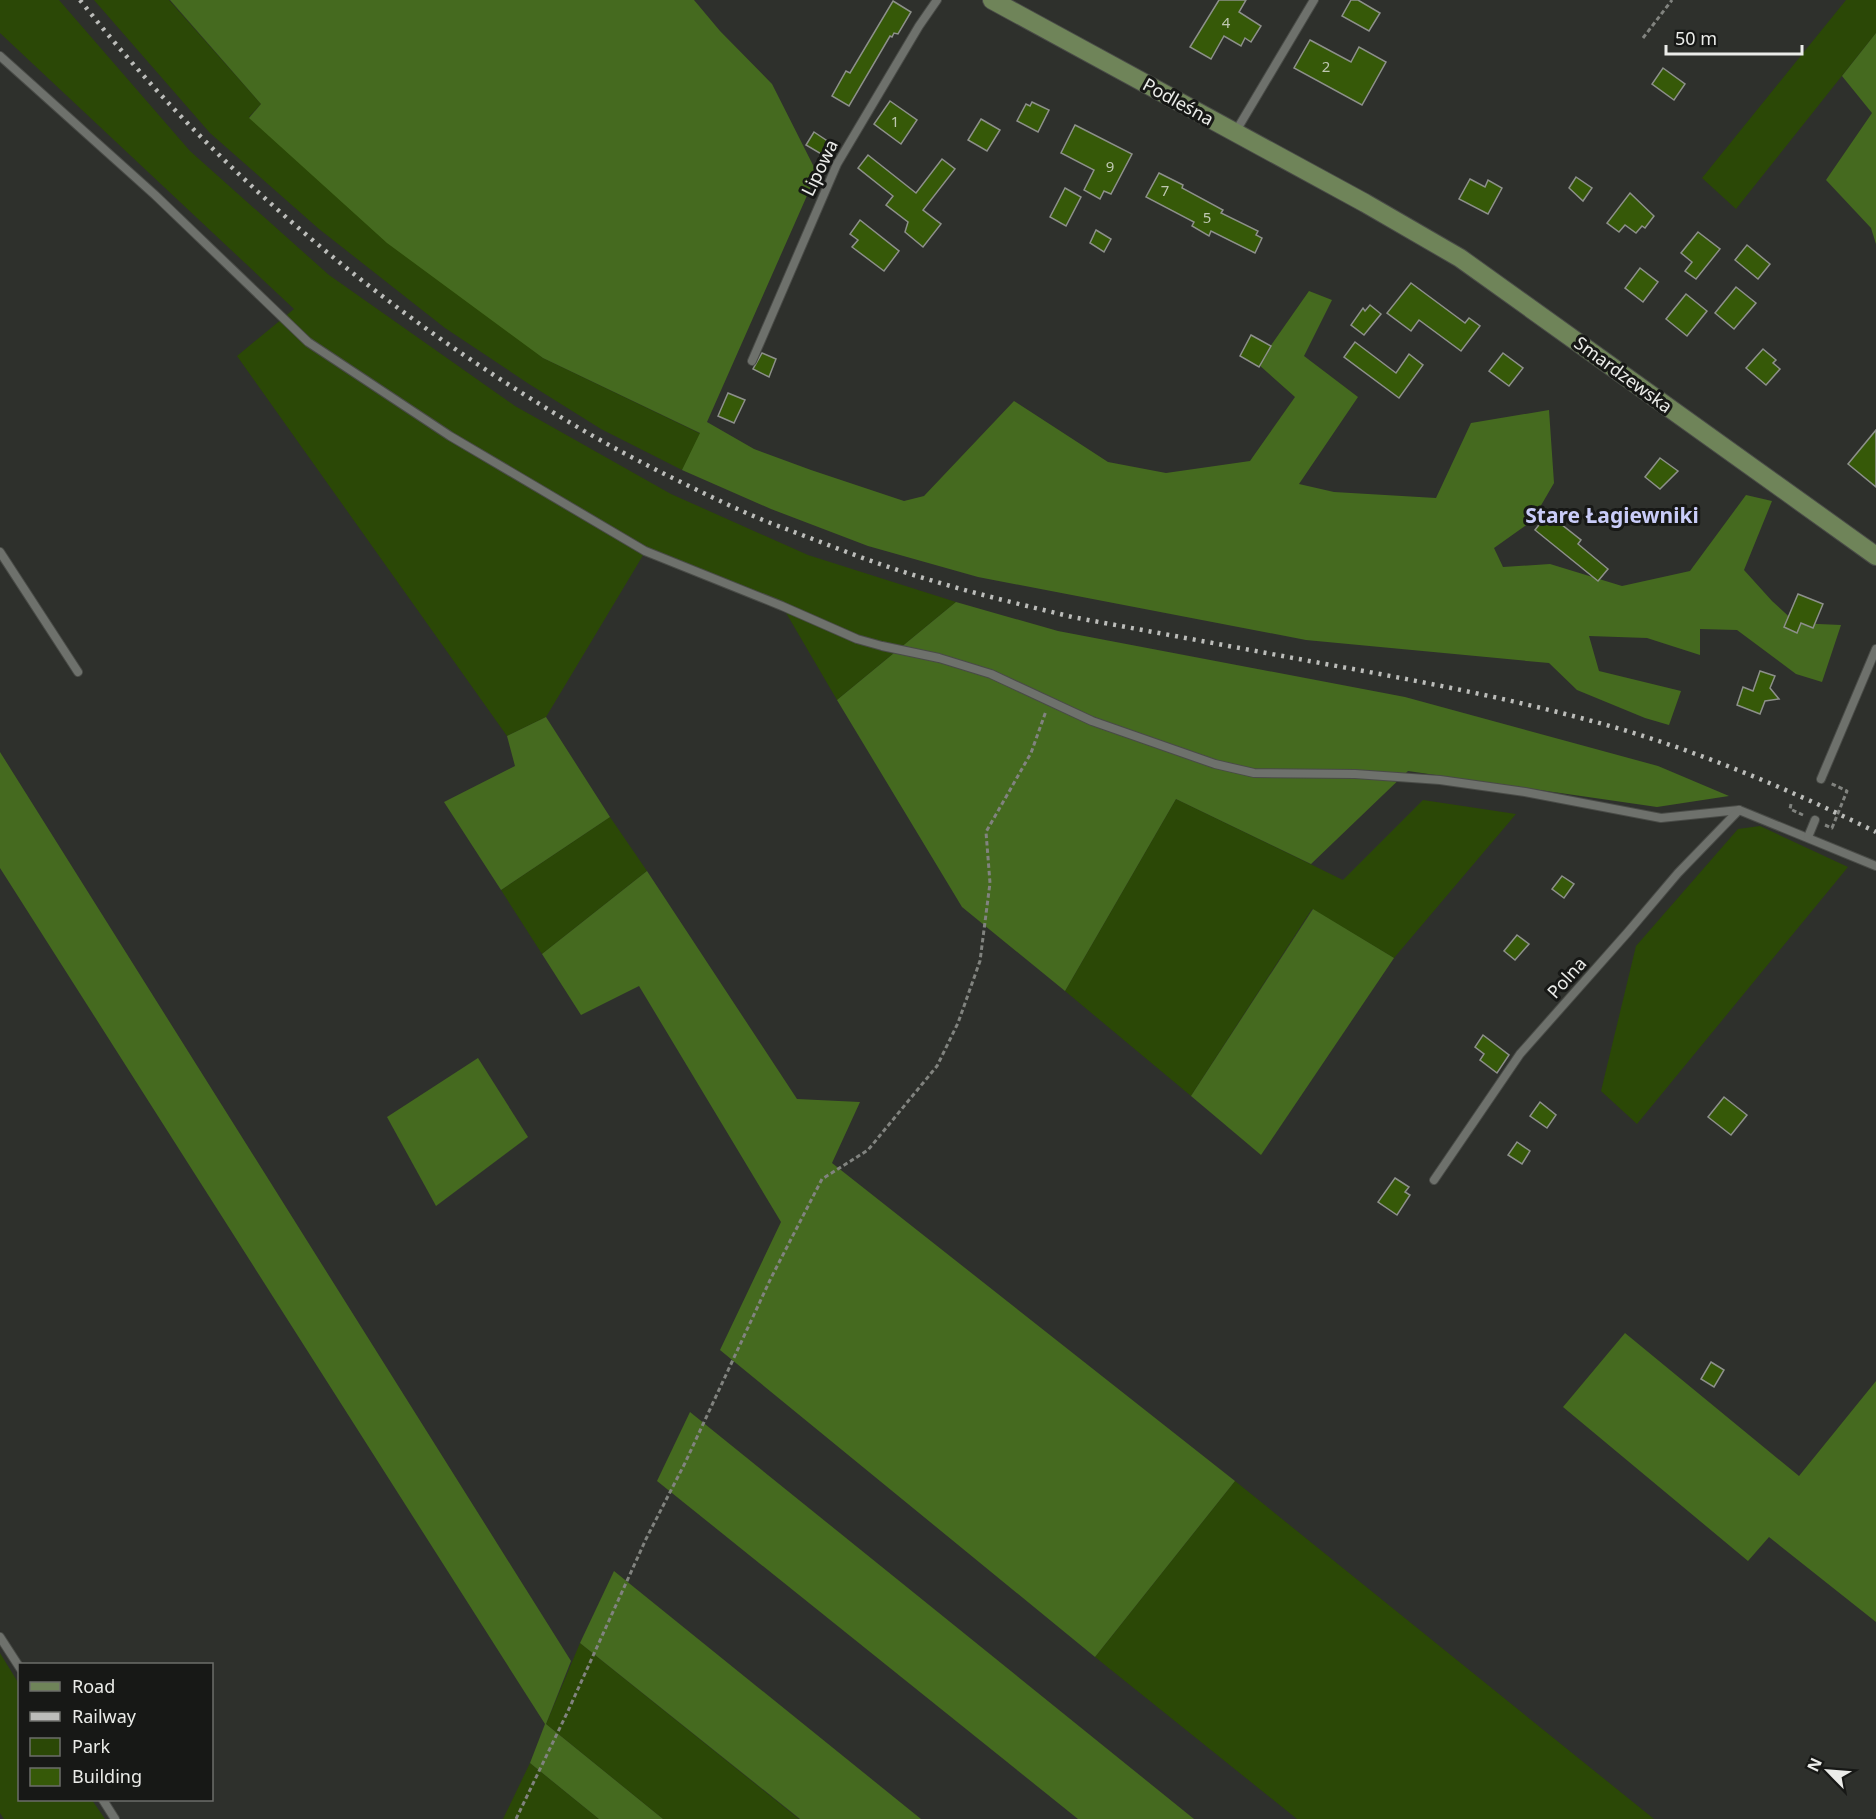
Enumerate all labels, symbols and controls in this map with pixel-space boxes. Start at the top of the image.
house number: 4 [1222,12,1231,32]
scale bar [1666,18,1802,56]
text: 50 m [1675,26,1717,50]
house number: 2 [1322,56,1330,76]
street label: Podleśna [1139,72,1218,130]
house number: 1 [891,111,899,131]
street label: Lipowa [795,135,843,200]
house number: 9 [1106,156,1114,176]
house number: 7 [1161,180,1169,200]
house number: 5 [1203,207,1211,227]
street label: Smardzewska [1570,330,1677,418]
district label: Stare Łagiewniki [1525,501,1699,529]
street label: Polna [1541,952,1591,1003]
legend [18,1663,213,1801]
text: Road [72,1674,115,1698]
text: Railway [72,1704,137,1728]
text: Park [72,1734,110,1758]
north arrow [1798,1741,1858,1801]
text: N [1802,1754,1827,1775]
text: Building [72,1764,142,1788]

